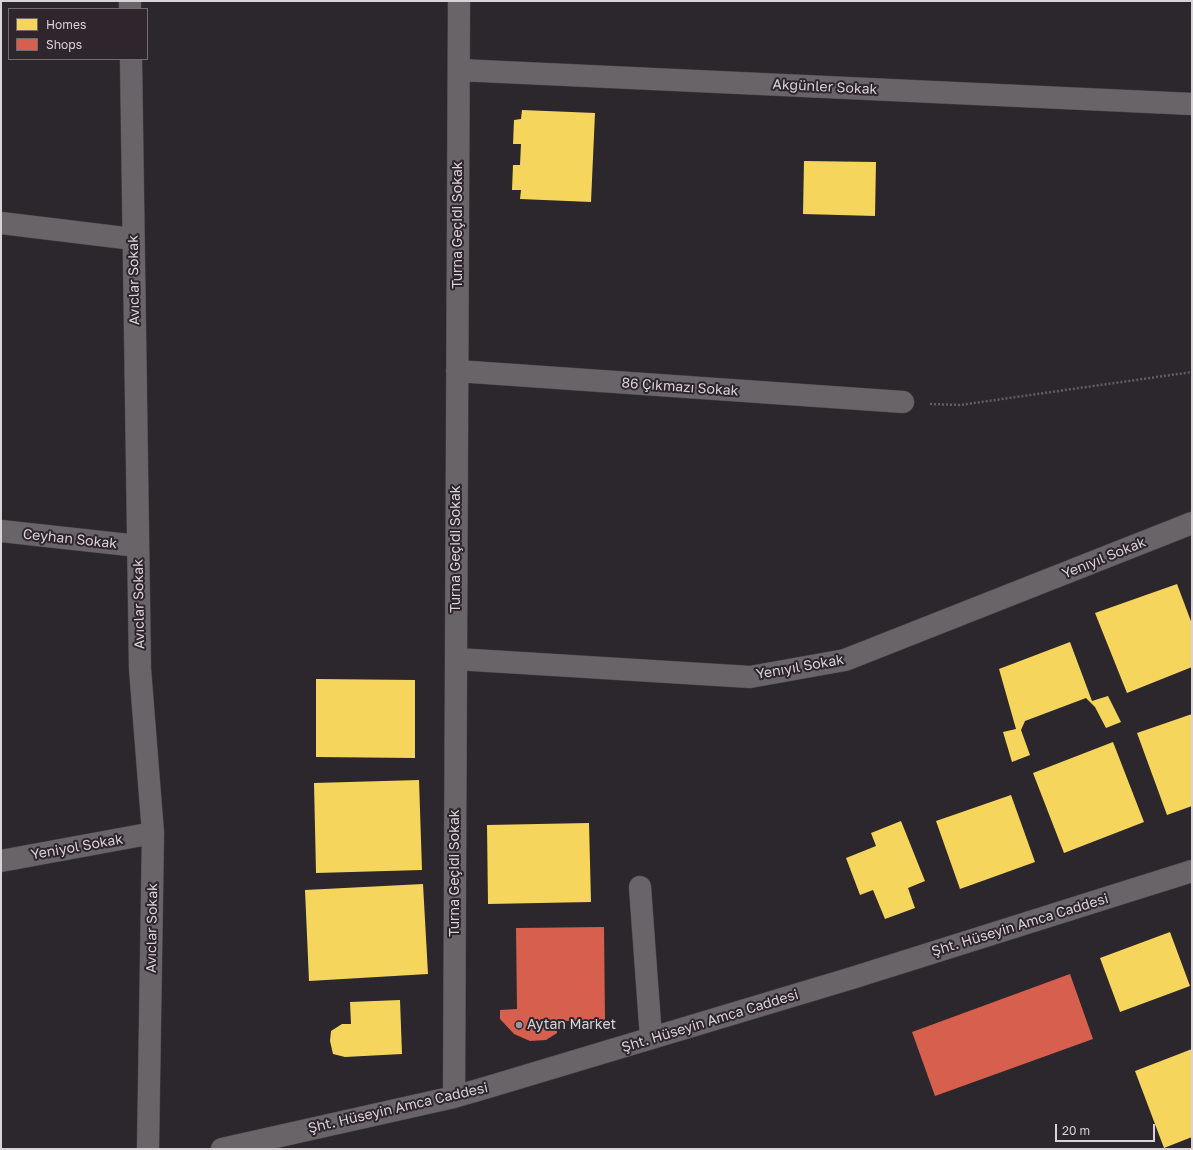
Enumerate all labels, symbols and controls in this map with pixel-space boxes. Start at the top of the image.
legend [8,8,148,60]
text: Homes [46,17,86,32]
text: Shops [46,37,82,52]
street label: Akgünler Sokak [772,76,878,98]
street label: Turna Geçidi Sokak [450,161,466,289]
street label: Avıclar Sokak [125,235,143,325]
street label: 86 Çıkmazı Sokak [621,375,739,399]
street label: Turna Geçidi Sokak [448,485,464,613]
street label: Ceyhan Sokak [22,526,118,552]
street label: Yenıyıl Sokak [1060,534,1148,582]
street label: Avıclar Sokak [130,559,148,649]
street label: Yenıyıl Sokak [755,651,845,683]
street label: Turna Geçidi Sokak [447,809,463,937]
street label: Yeniyol Sokak [30,831,124,863]
street label: Avıclar Sokak [143,883,161,973]
street label: Şht. Hüseyin Amca Caddesi [930,890,1110,960]
street label: Şht. Hüseyin Amca Caddesi [620,986,800,1056]
place label: Aytan Market [527,1017,616,1033]
marker: Aytan Market [514,1020,524,1030]
street label: Şht. Hüseyin Amca Caddesi [306,1079,490,1137]
scale bar [1057,1116,1157,1142]
text: 20 m [1062,1123,1090,1138]

